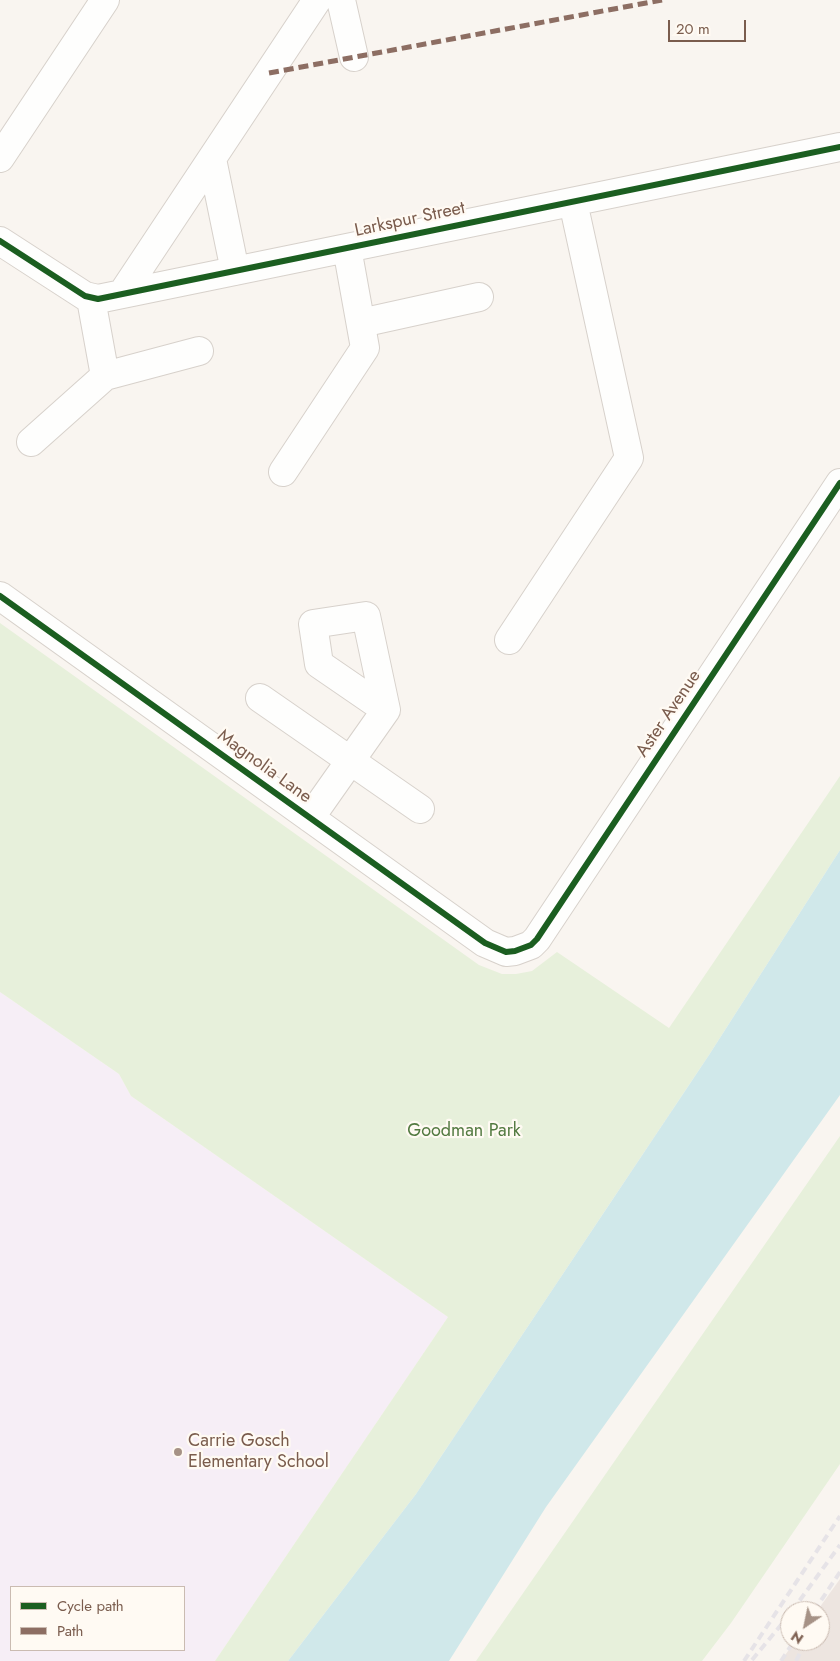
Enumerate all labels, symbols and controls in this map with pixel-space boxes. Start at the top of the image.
scale bar [670,10,748,42]
text: 20 m [676,18,710,40]
street label: Larkspur Street [353,198,467,242]
street label: Aster Avenue [632,666,706,762]
street label: Magnolia Lane [213,726,315,808]
park label: Goodman Park [407,1121,521,1143]
place label: Carrie Gosch Elementary School [188,1431,329,1474]
marker: Carrie Gosch Elementary School [172,1446,184,1458]
legend [10,1586,185,1651]
text: Cycle path [57,1595,124,1617]
north arrow [780,1601,830,1651]
text: Path [57,1620,83,1642]
text: N [787,1626,807,1649]

